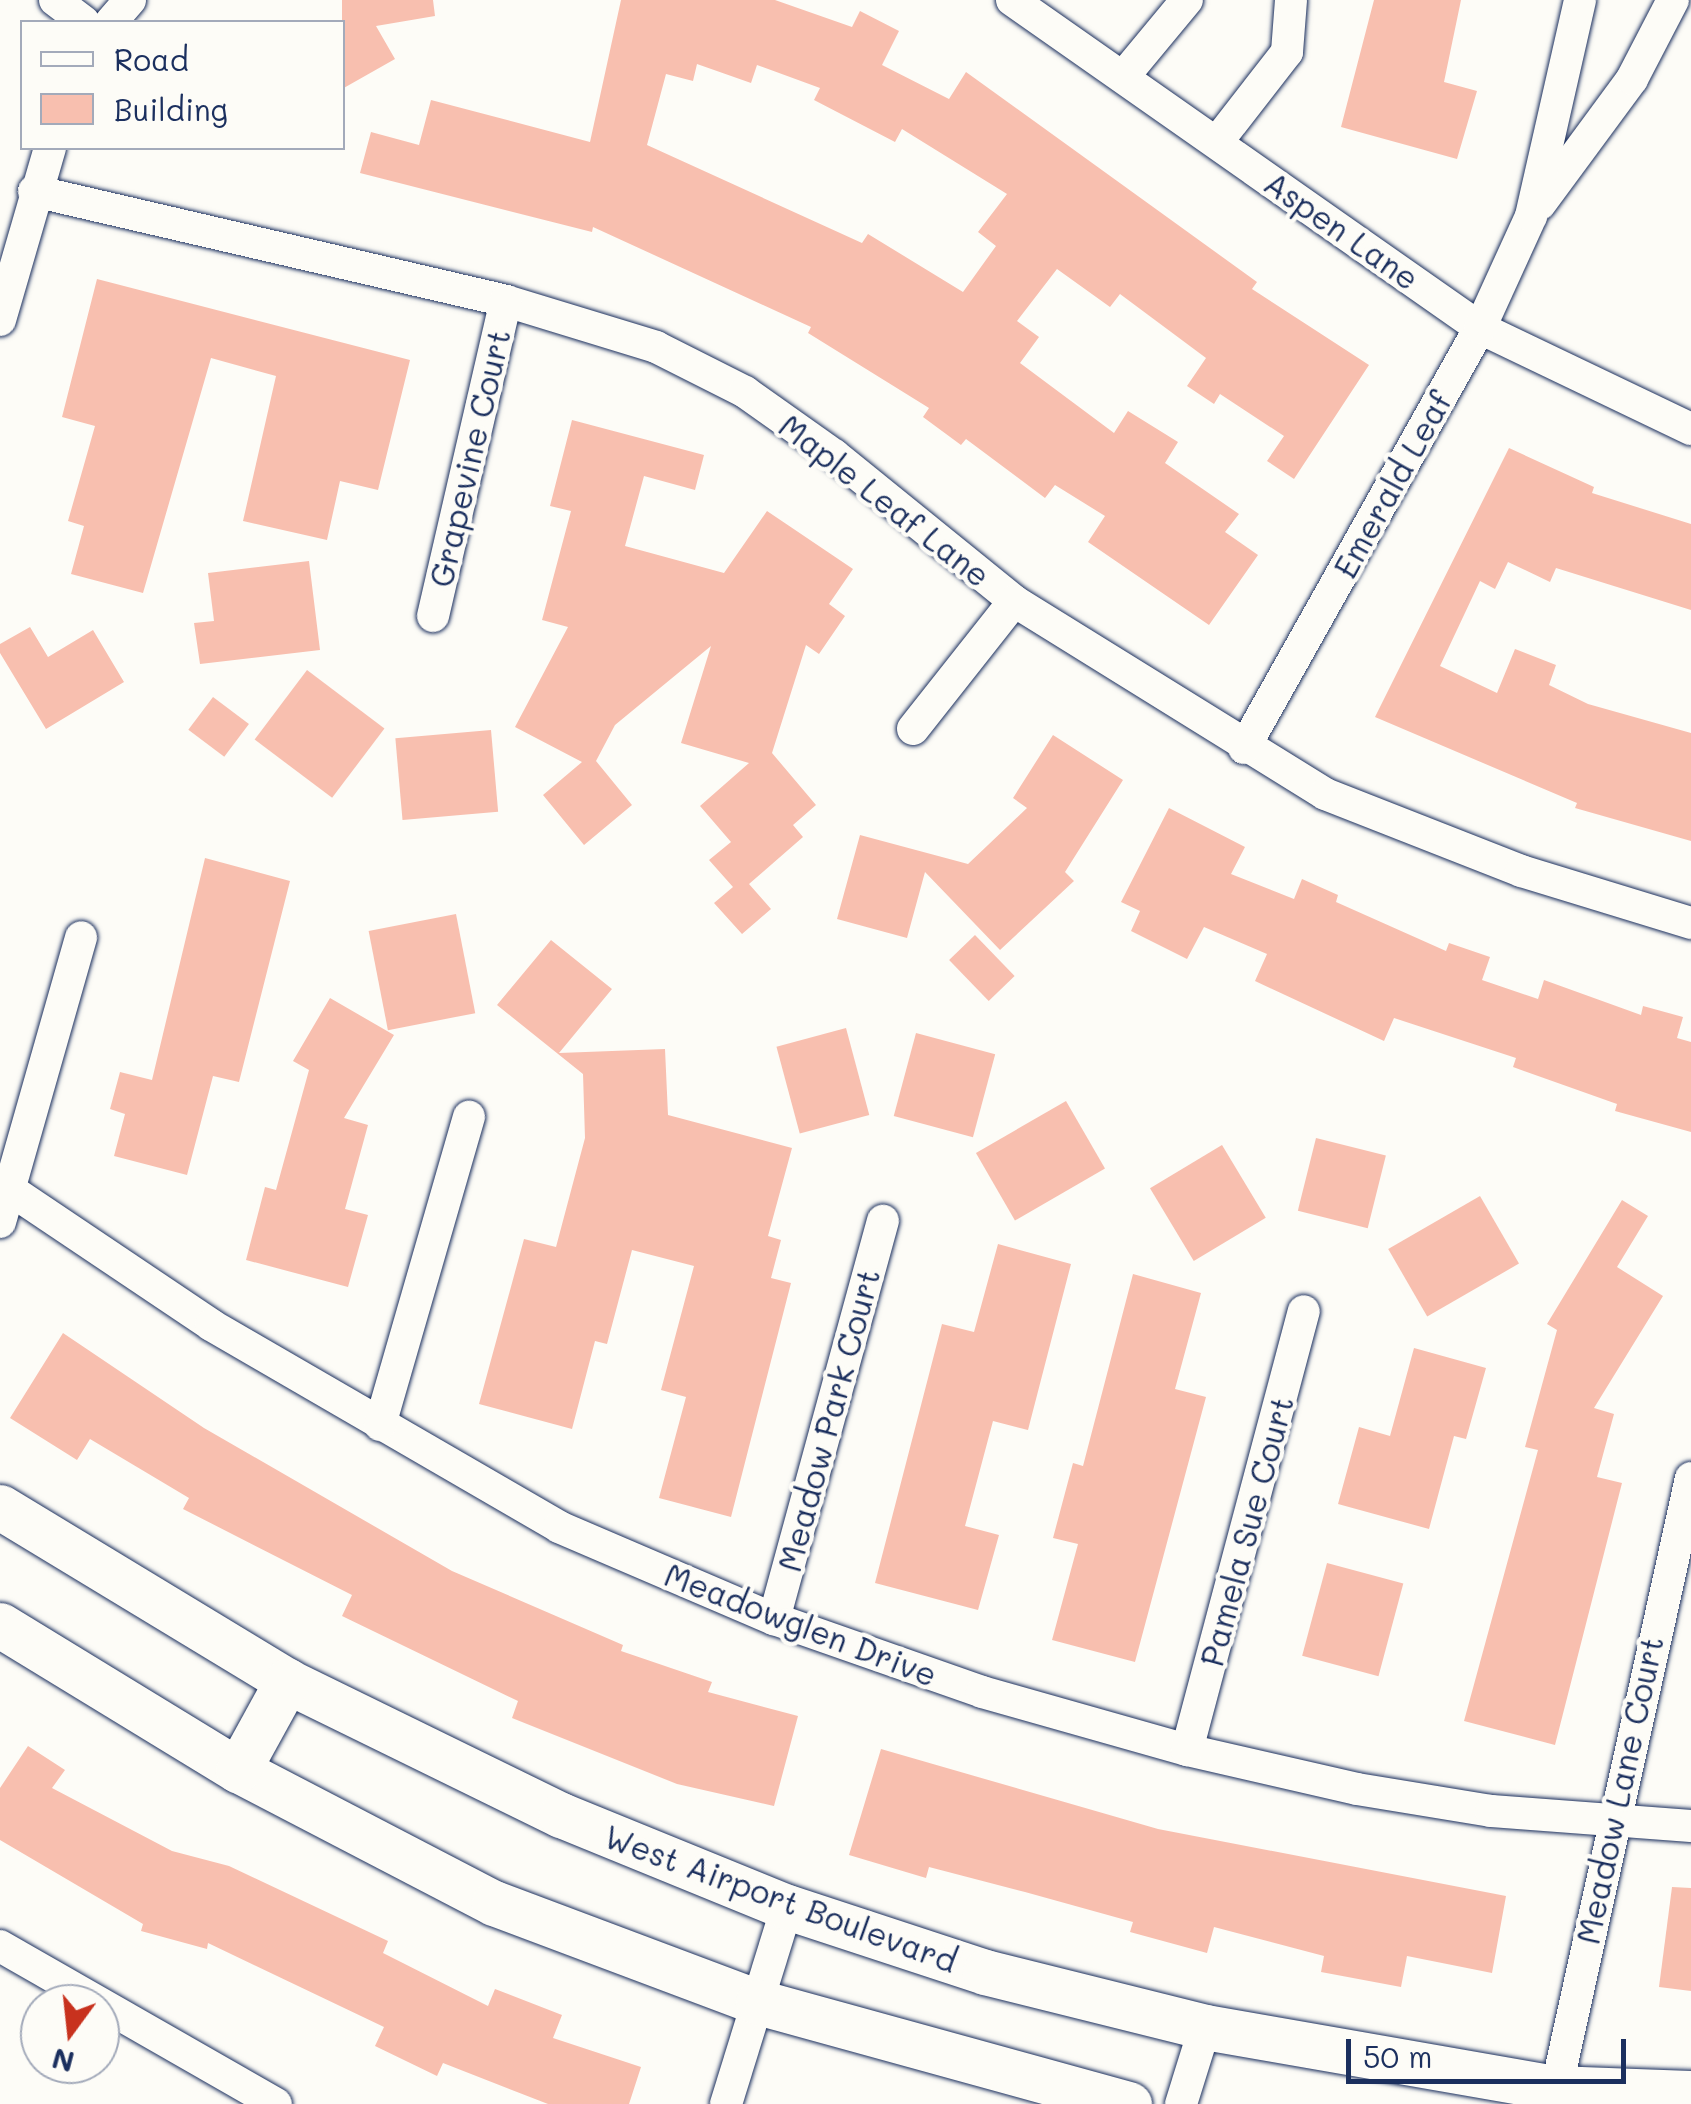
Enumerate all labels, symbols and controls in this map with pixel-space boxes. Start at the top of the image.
legend [20,20,345,150]
text: Road [114,39,189,79]
text: Building [114,89,228,129]
street label: Aspen Lane [1257,163,1427,297]
street label: Grapevine Court [421,325,517,591]
street label: Emerald Leaf [1325,384,1459,584]
street label: Maple Leaf Lane [772,406,998,594]
street label: Meadow Park Court [769,1264,887,1576]
street label: Pamela Sue Court [1191,1392,1301,1670]
street label: Meadowglen Drive [660,1554,942,1694]
street label: Meadow Lane Court [1568,1633,1670,1947]
street label: West Airport Boulevard [600,1816,962,1980]
north arrow [20,1984,120,2084]
scale bar [1351,2019,1631,2081]
text: 50 m [1363,2036,1433,2076]
text: N [48,2041,78,2081]

